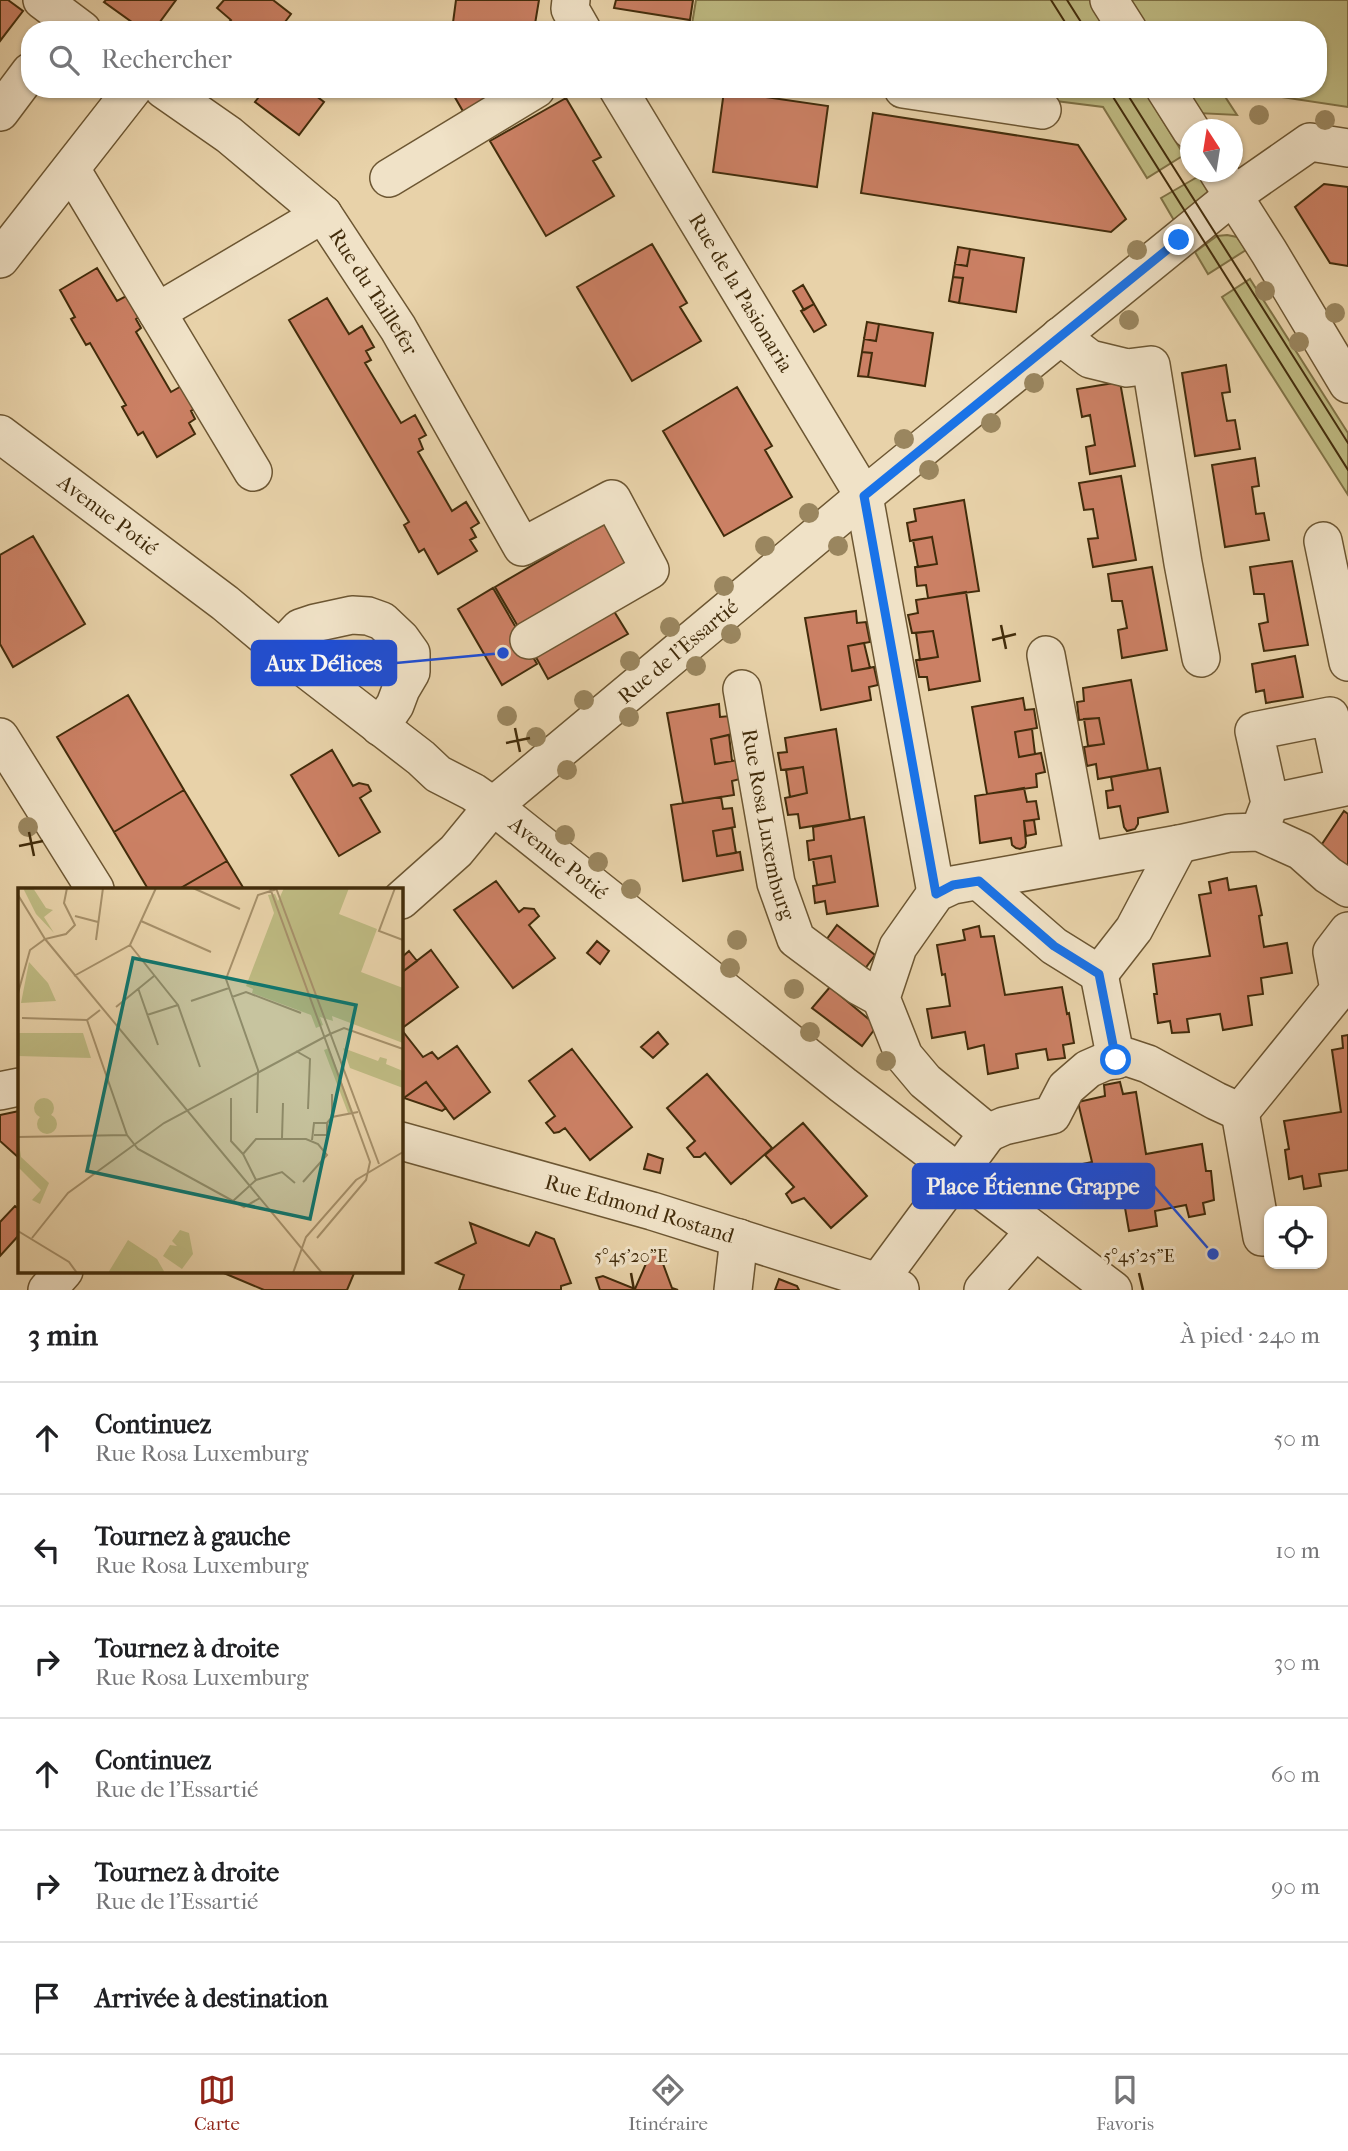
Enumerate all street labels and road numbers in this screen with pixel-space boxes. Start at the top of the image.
street label: Rue de la Pasionaria [684,209,798,377]
street label: Rue du Taillefer [324,224,423,359]
street label: Avenue Potié [52,469,163,560]
street label: Rue de l'Essartié [613,594,743,709]
street label: Rue Rosa Luxemburg [737,727,801,924]
street label: Avenue Potié [504,811,612,905]
street label: Rue Edmond Rostand [542,1170,738,1248]

